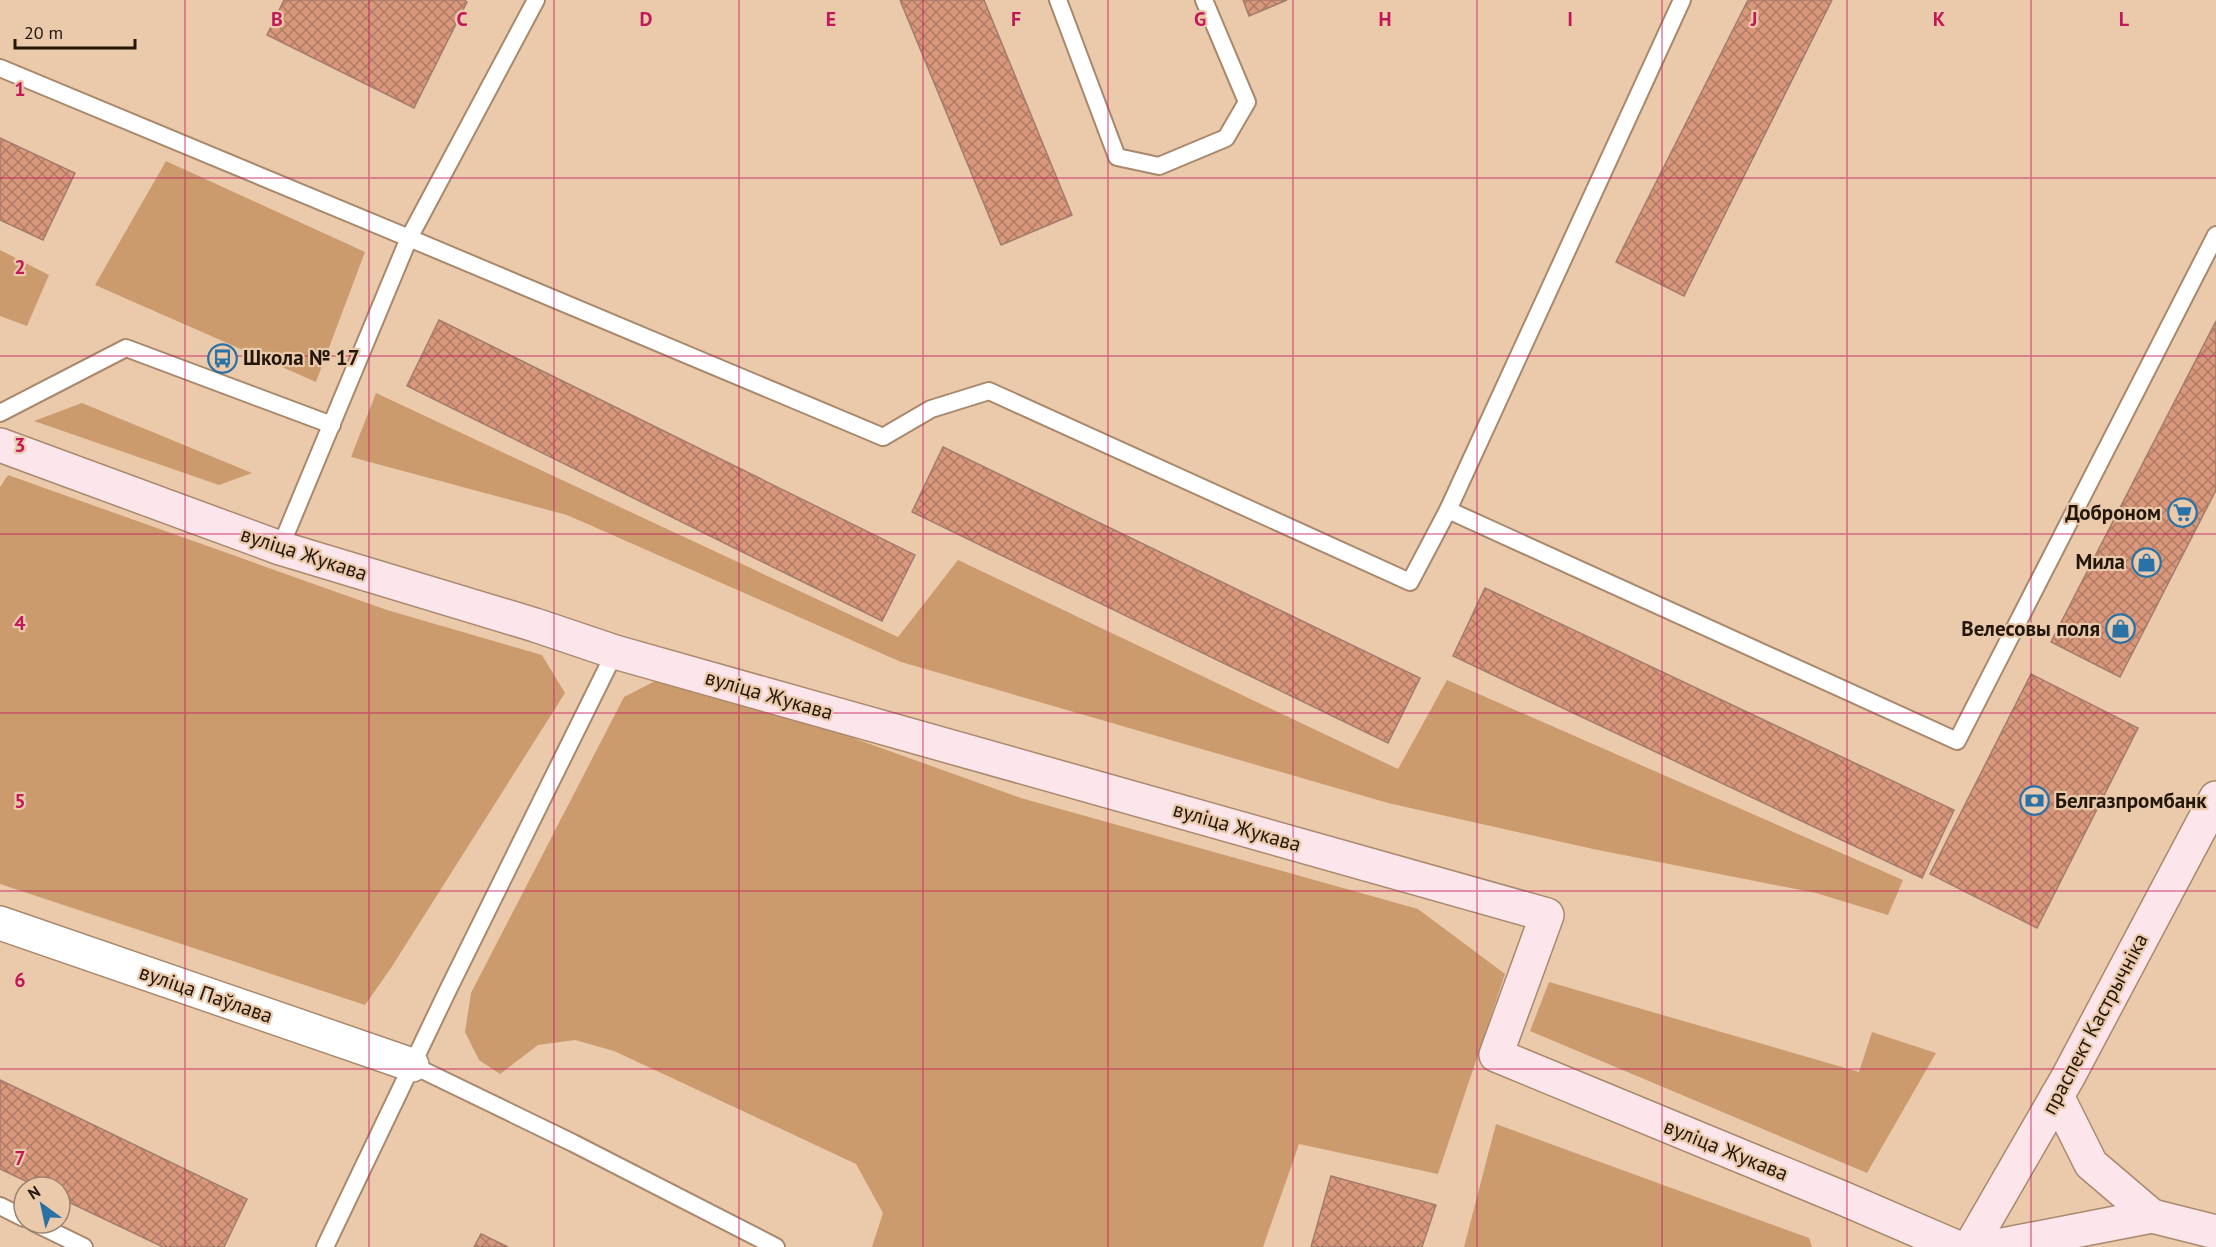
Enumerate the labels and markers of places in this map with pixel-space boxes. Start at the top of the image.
bus stop icon: Школа № 17 [206,342,238,374]
place label: Школа № 17 [243,344,360,371]
supermarket icon: Доброном [2166,497,2198,529]
place label: Доброном [2065,499,2161,526]
shop icon: Мила [2130,546,2162,578]
place label: Мила [2076,548,2125,575]
shop icon: Велесовы поля [2105,613,2137,645]
place label: Велесовы поля [1961,615,2100,642]
bank icon: Белгазпромбанк [2018,785,2050,817]
place label: Белгазпромбанк [2055,787,2207,814]

